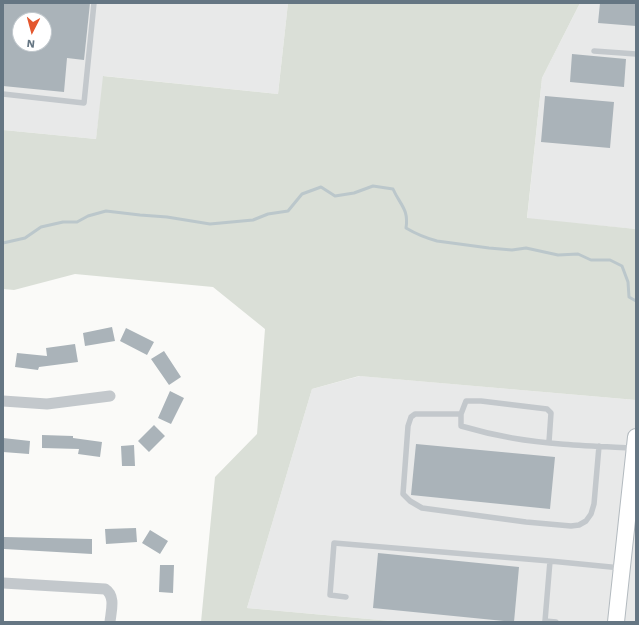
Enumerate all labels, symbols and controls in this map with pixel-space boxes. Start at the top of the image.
north arrow [12,12,52,52]
text: N [26,37,36,50]

